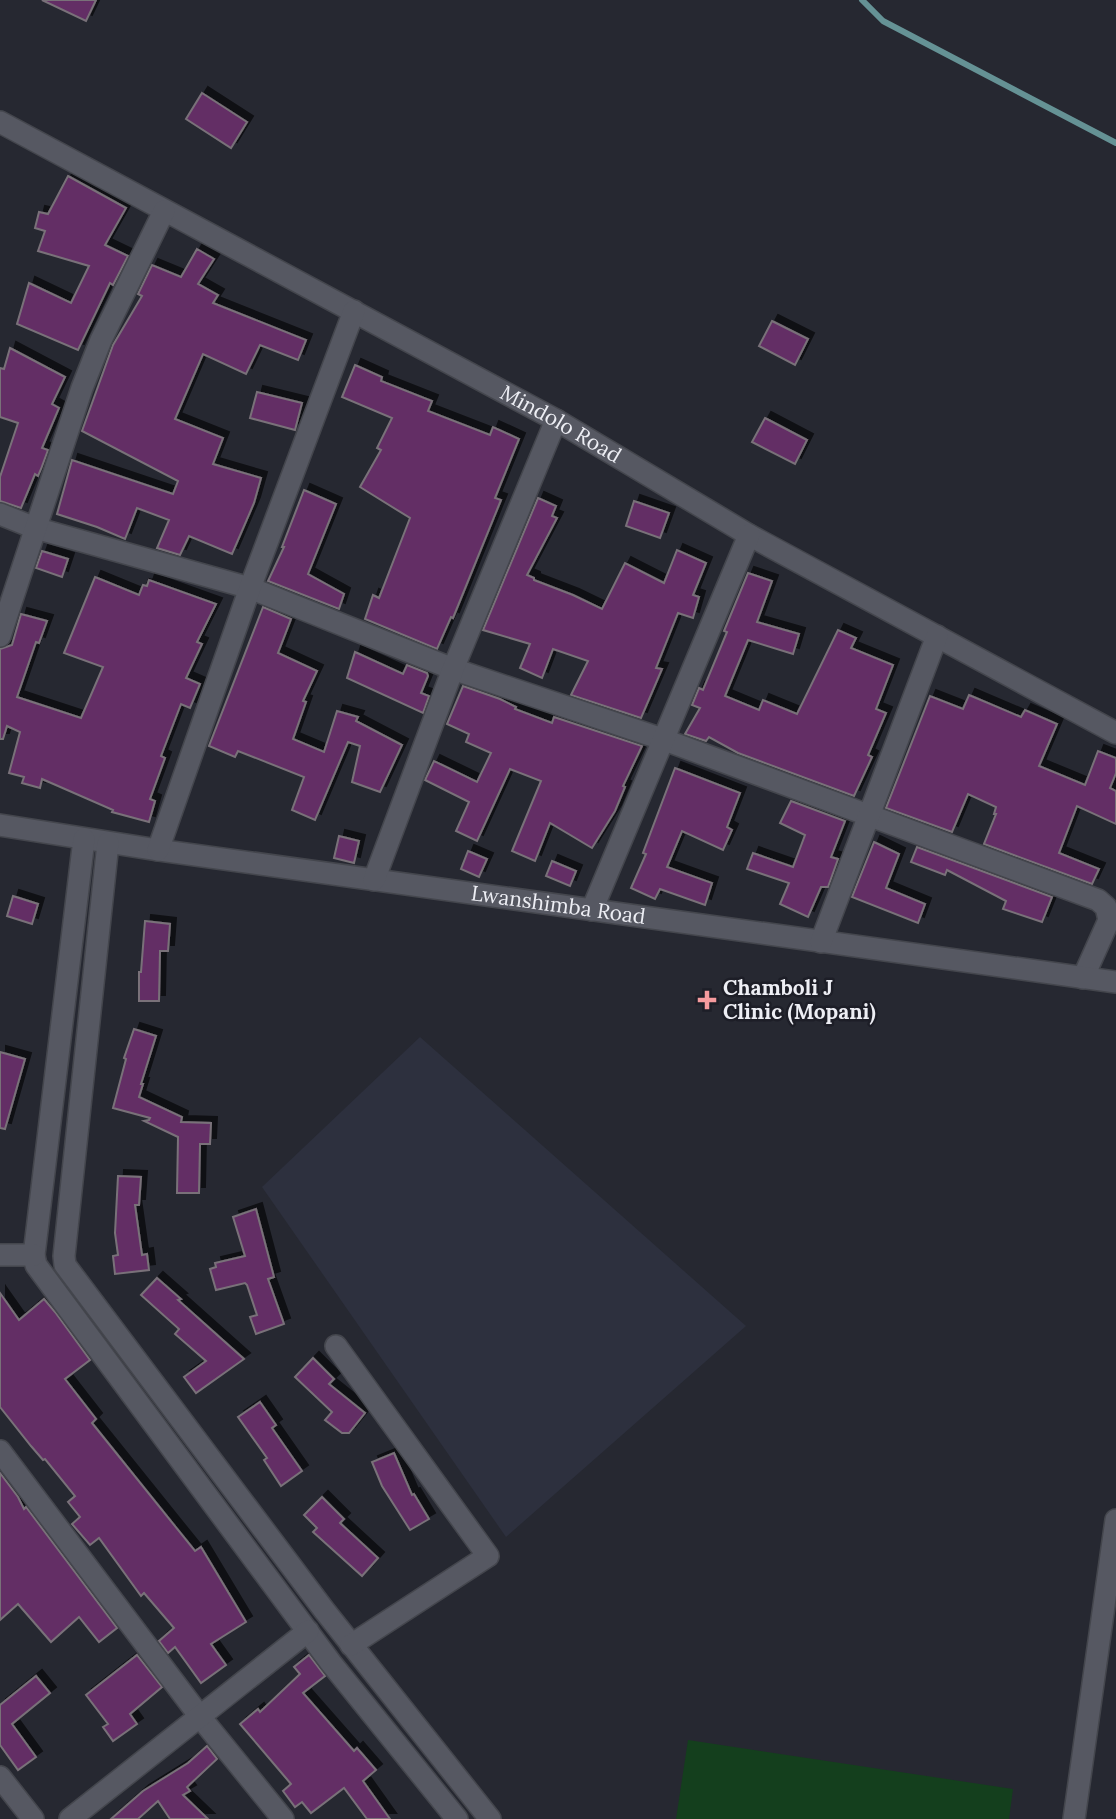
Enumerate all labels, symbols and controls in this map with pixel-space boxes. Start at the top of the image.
street label: Mindolo Road [496,379,626,469]
street label: Lwanshimba Road [469,879,647,930]
place label: Chamboli J Clinic (Mopani) [723,974,876,1025]
marker: Chamboli J Clinic (Mopani) [697,990,717,1010]

